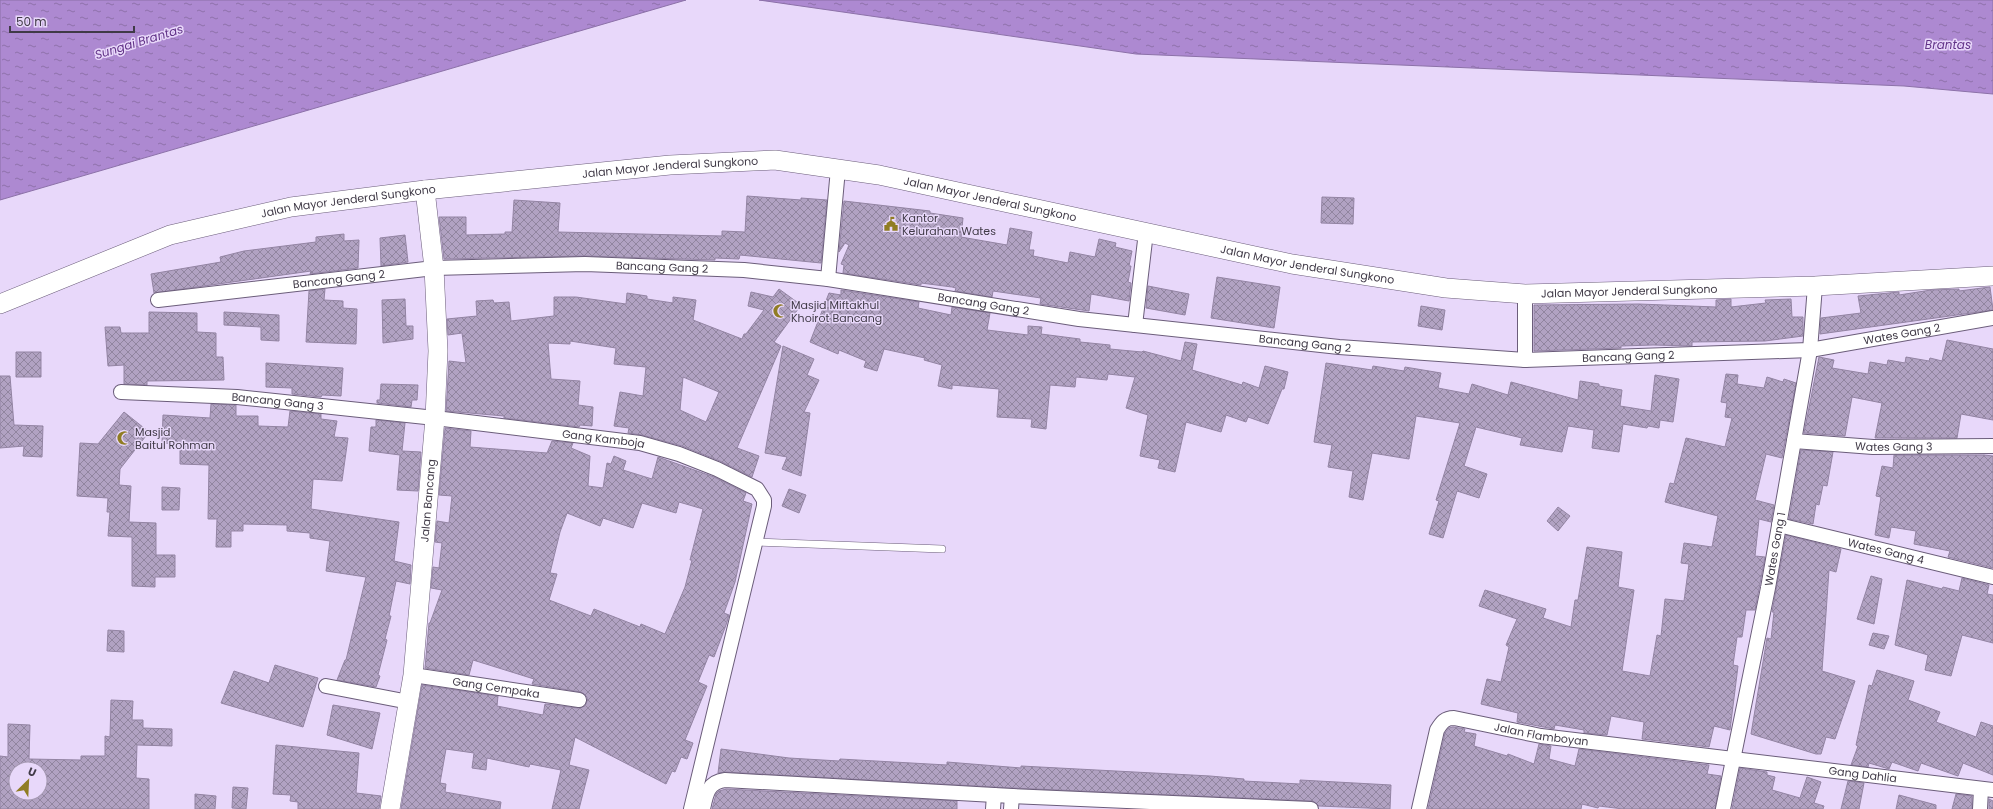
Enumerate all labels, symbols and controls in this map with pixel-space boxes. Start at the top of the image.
scale bar [10,8,134,34]
text: 50 m [16,13,47,30]
water label: Sungai Brantas [93,20,185,63]
water label: Brantas [1925,36,1971,53]
street label: Jalan Mayor Jenderal Sungkono [581,153,759,182]
street label: Jalan Mayor Jenderal Sungkono [902,173,1078,225]
street label: Jalan Mayor Jenderal Sungkono [259,181,436,222]
place label: Kantor Kelurahan Wates [902,210,996,239]
public building icon: Kantor Kelurahan Wates [883,216,899,232]
street label: Jalan Mayor Jenderal Sungkono [1219,241,1396,288]
street label: Bancang Gang 2 [616,257,709,277]
street label: Bancang Gang 2 [292,266,386,292]
street label: Jalan Mayor Jenderal Sungkono [1541,281,1718,302]
street label: Bancang Gang 2 [937,289,1030,319]
place label: Masjid Miftakhul Khoirot Bancang [791,297,882,326]
mosque icon: Masjid Miftakhul Khoirot Bancang [772,303,788,319]
street label: Wates Gang 2 [1862,319,1941,348]
street label: Bancang Gang 2 [1258,330,1352,356]
street label: Bancang Gang 2 [1582,347,1675,366]
street label: Bancang Gang 3 [231,389,325,414]
place label: Masjid Baitul Rohman [135,424,215,453]
street label: Gang Kamboja [561,426,647,452]
mosque icon: Masjid Baitul Rohman [116,430,132,446]
street label: Wates Gang 3 [1854,438,1933,455]
street label: Jalan Bancang [416,458,439,543]
street label: Wates Gang 1 [1760,511,1789,587]
street label: Wates Gang 4 [1846,534,1926,568]
street label: Gang Cempaka [451,673,541,702]
street label: Jalan Flamboyan [1493,718,1590,750]
north arrow [8,761,48,801]
street label: Gang Dahlia [1828,762,1898,786]
text: U [25,763,39,781]

